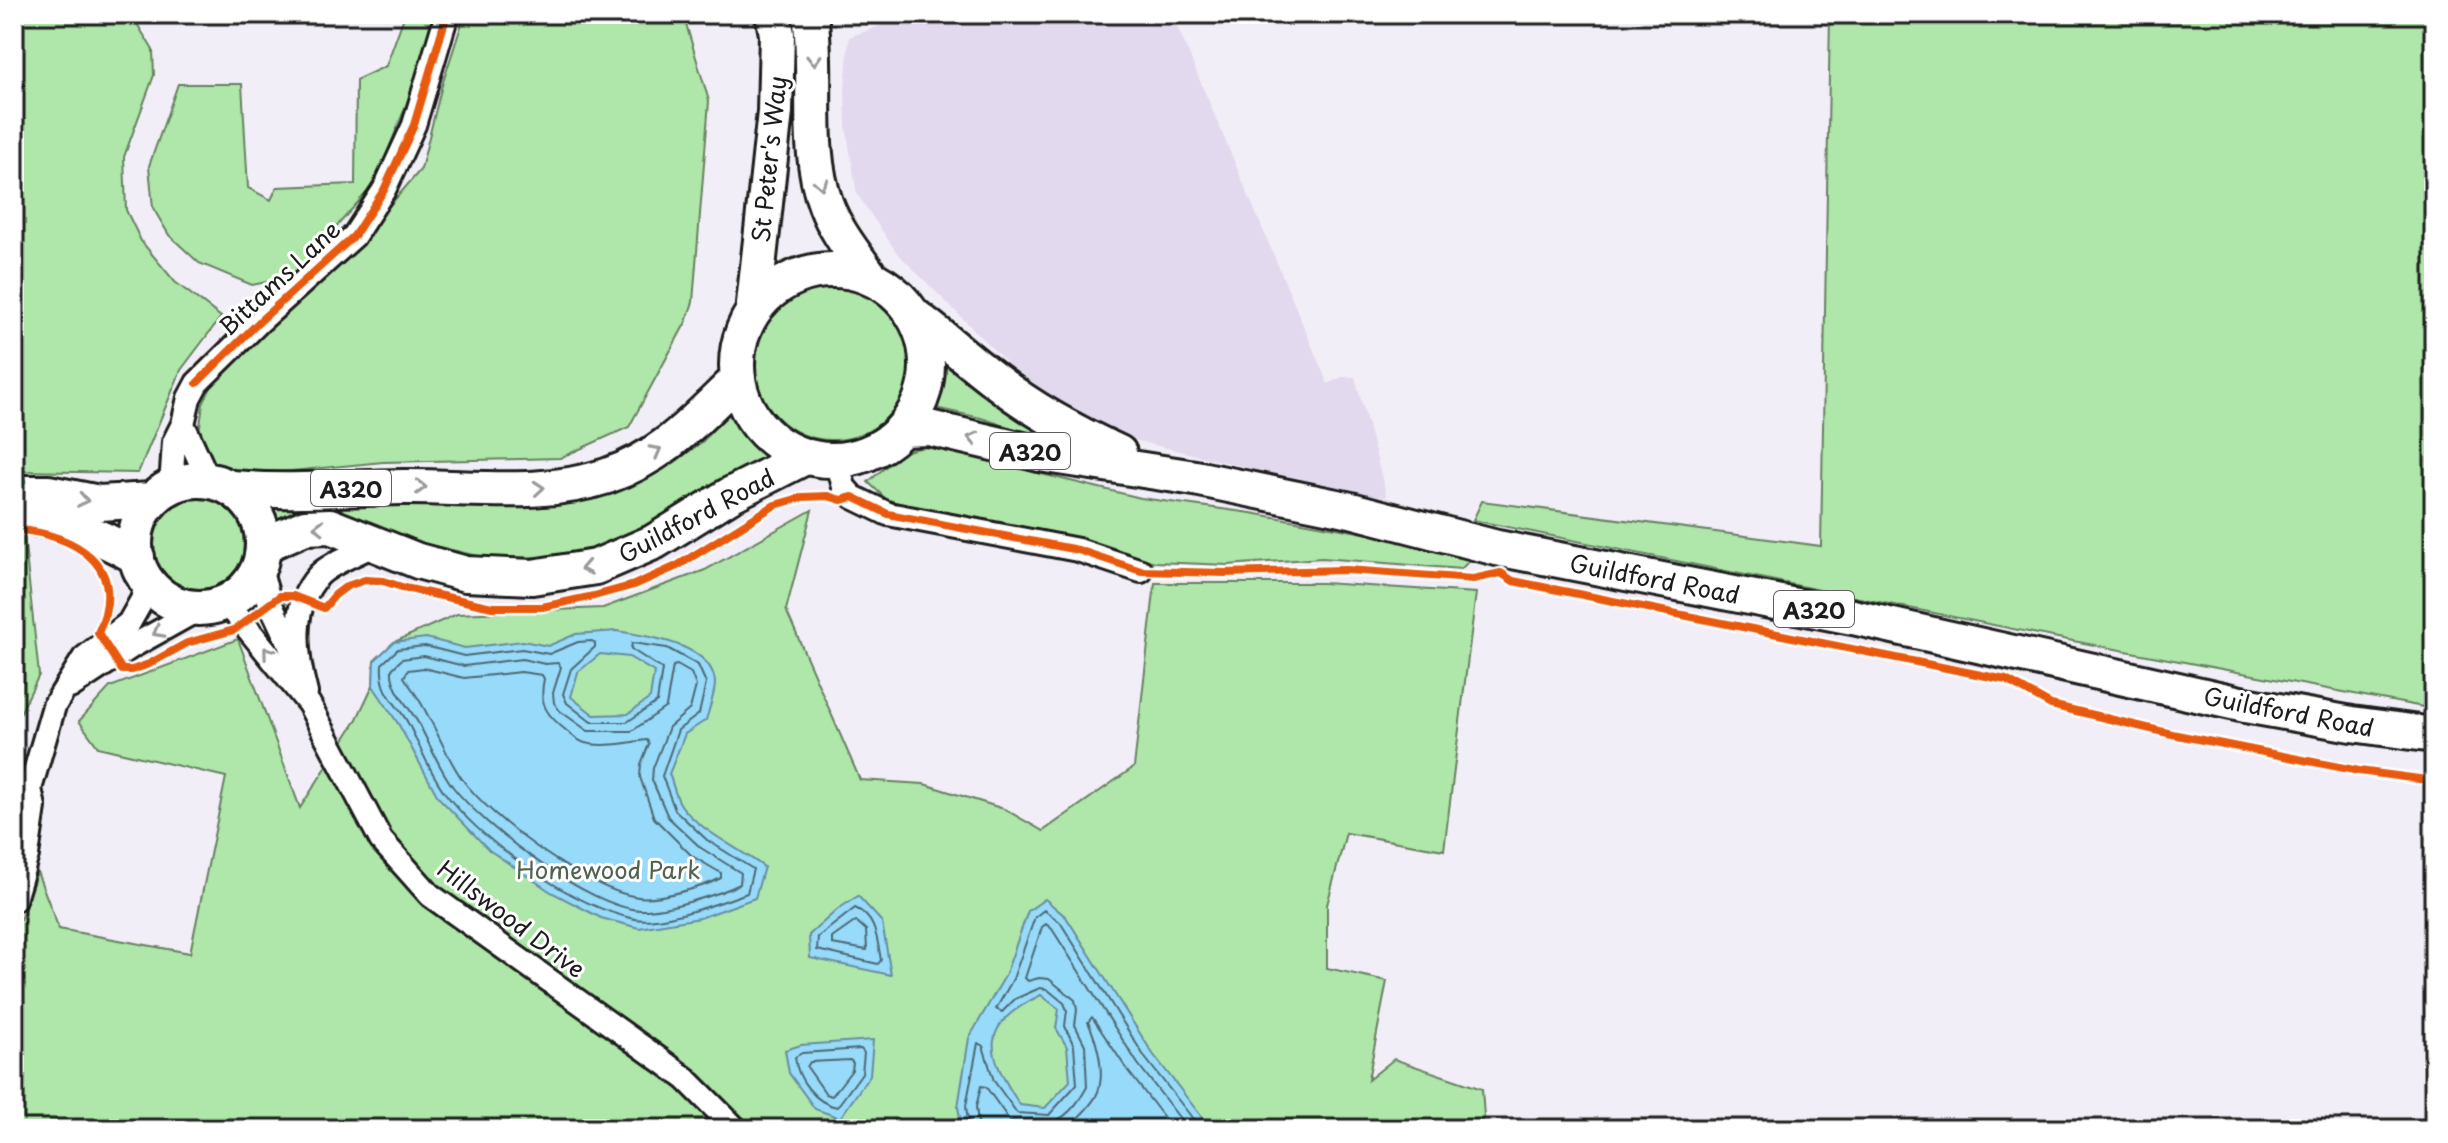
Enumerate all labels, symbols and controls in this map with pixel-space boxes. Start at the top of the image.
one-way arrow [805,54,822,67]
street label: St Peter's Way [741,74,795,244]
one-way arrow [812,178,829,191]
street label: Bittams Lane [210,211,348,343]
one-way arrow [966,430,980,447]
road number: A320 [990,433,1070,469]
one-way arrow [647,445,662,461]
street label: Guildford Road [611,459,781,571]
road number: A320 [311,470,391,506]
one-way arrow [415,479,428,496]
one-way arrow [533,480,546,497]
one-way arrow [76,490,90,507]
one-way arrow [312,518,325,536]
street label: Guildford Road [1567,544,1743,612]
one-way arrow [580,559,593,576]
road number: A320 [1774,591,1854,627]
one-way arrow [152,622,166,638]
one-way arrow [263,647,278,662]
street label: Guildford Road [2201,677,2377,745]
street label: Hillswood Drive [430,850,594,986]
park label: Homewood Park [516,851,700,887]

